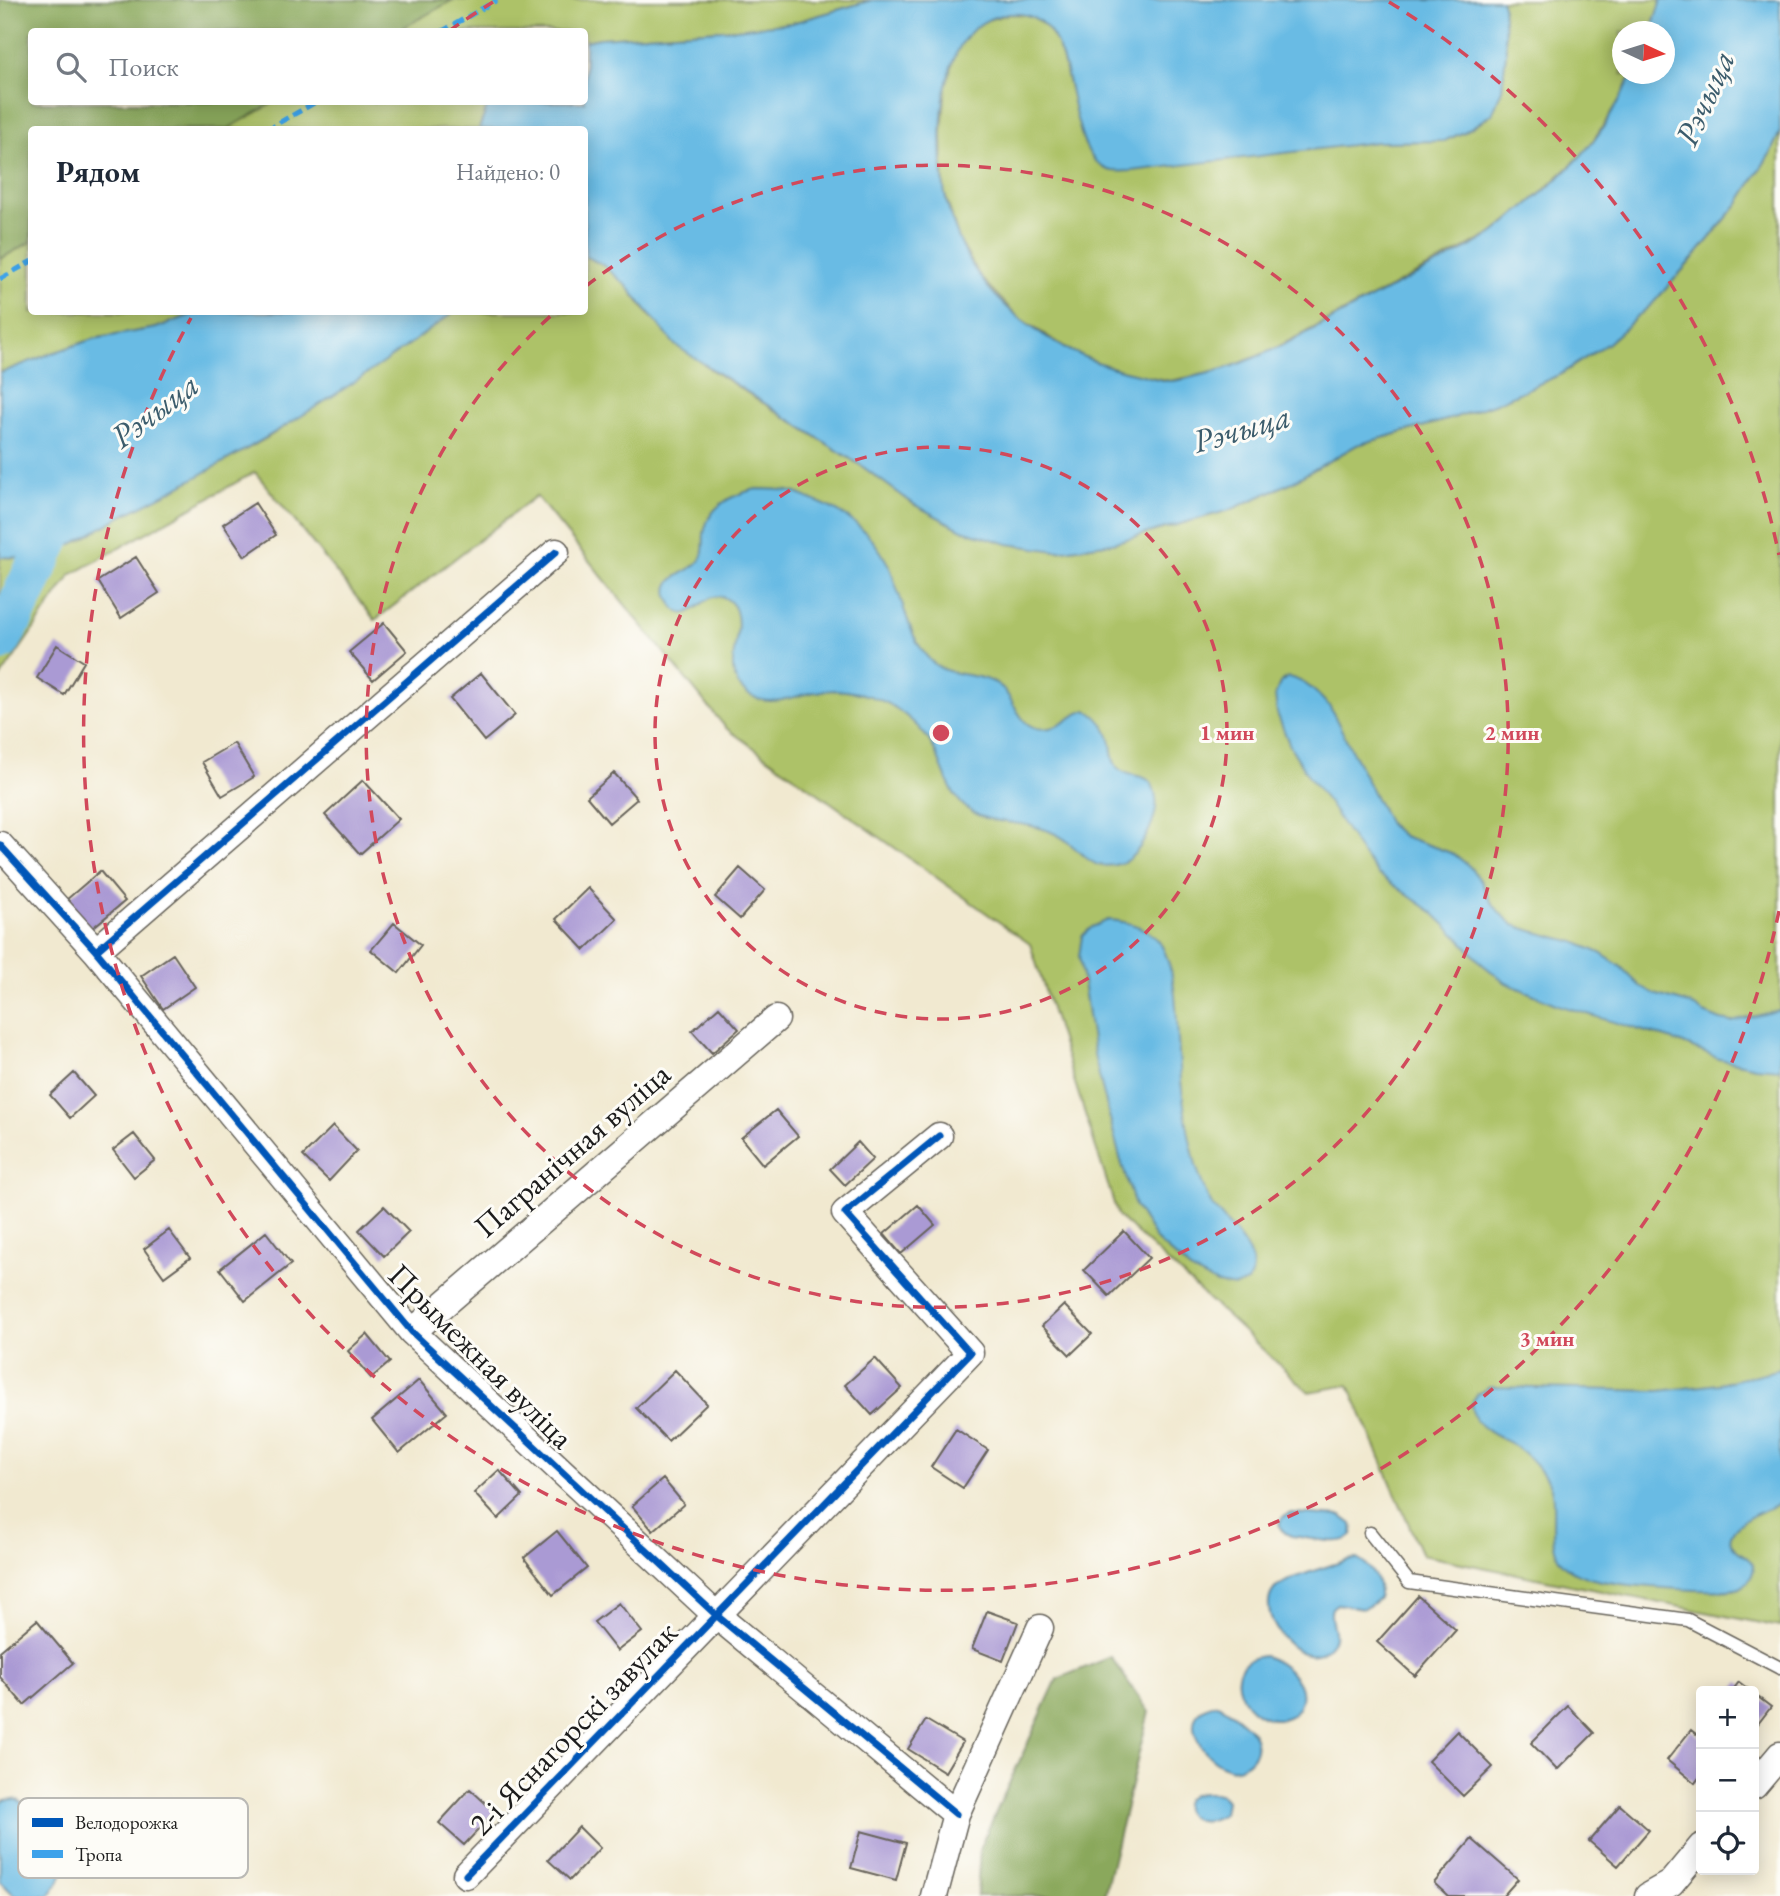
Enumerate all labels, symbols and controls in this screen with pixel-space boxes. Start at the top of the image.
north arrow [1612,21,1675,84]
search box [28,28,588,105]
water label: Рэчыца [1664,44,1744,153]
icon: search [52,48,90,86]
text: Поиск [108,50,179,84]
text: Рядом [56,152,140,191]
text: Найдено: 0 [456,157,560,187]
water label: Рэчыца [101,363,207,458]
water label: Рэчыца [1187,394,1295,463]
text: 1 мин [1200,719,1254,746]
text: 2 мин [1485,719,1539,746]
centre of rings [929,721,953,745]
street label: Пагранічная вуліца [465,1053,679,1247]
street label: Прымежная вуліца [379,1254,583,1458]
text: 3 мин [1520,1325,1574,1352]
street label: 2-і Яснагорскі завулак [460,1612,686,1844]
map controls [1696,1686,1759,1875]
button: + [1696,1686,1759,1749]
button: − [1696,1749,1759,1812]
legend [18,1798,248,1878]
text: Велодорожка [75,1810,179,1835]
button: locate [1696,1812,1759,1875]
text: Тропа [75,1842,123,1867]

